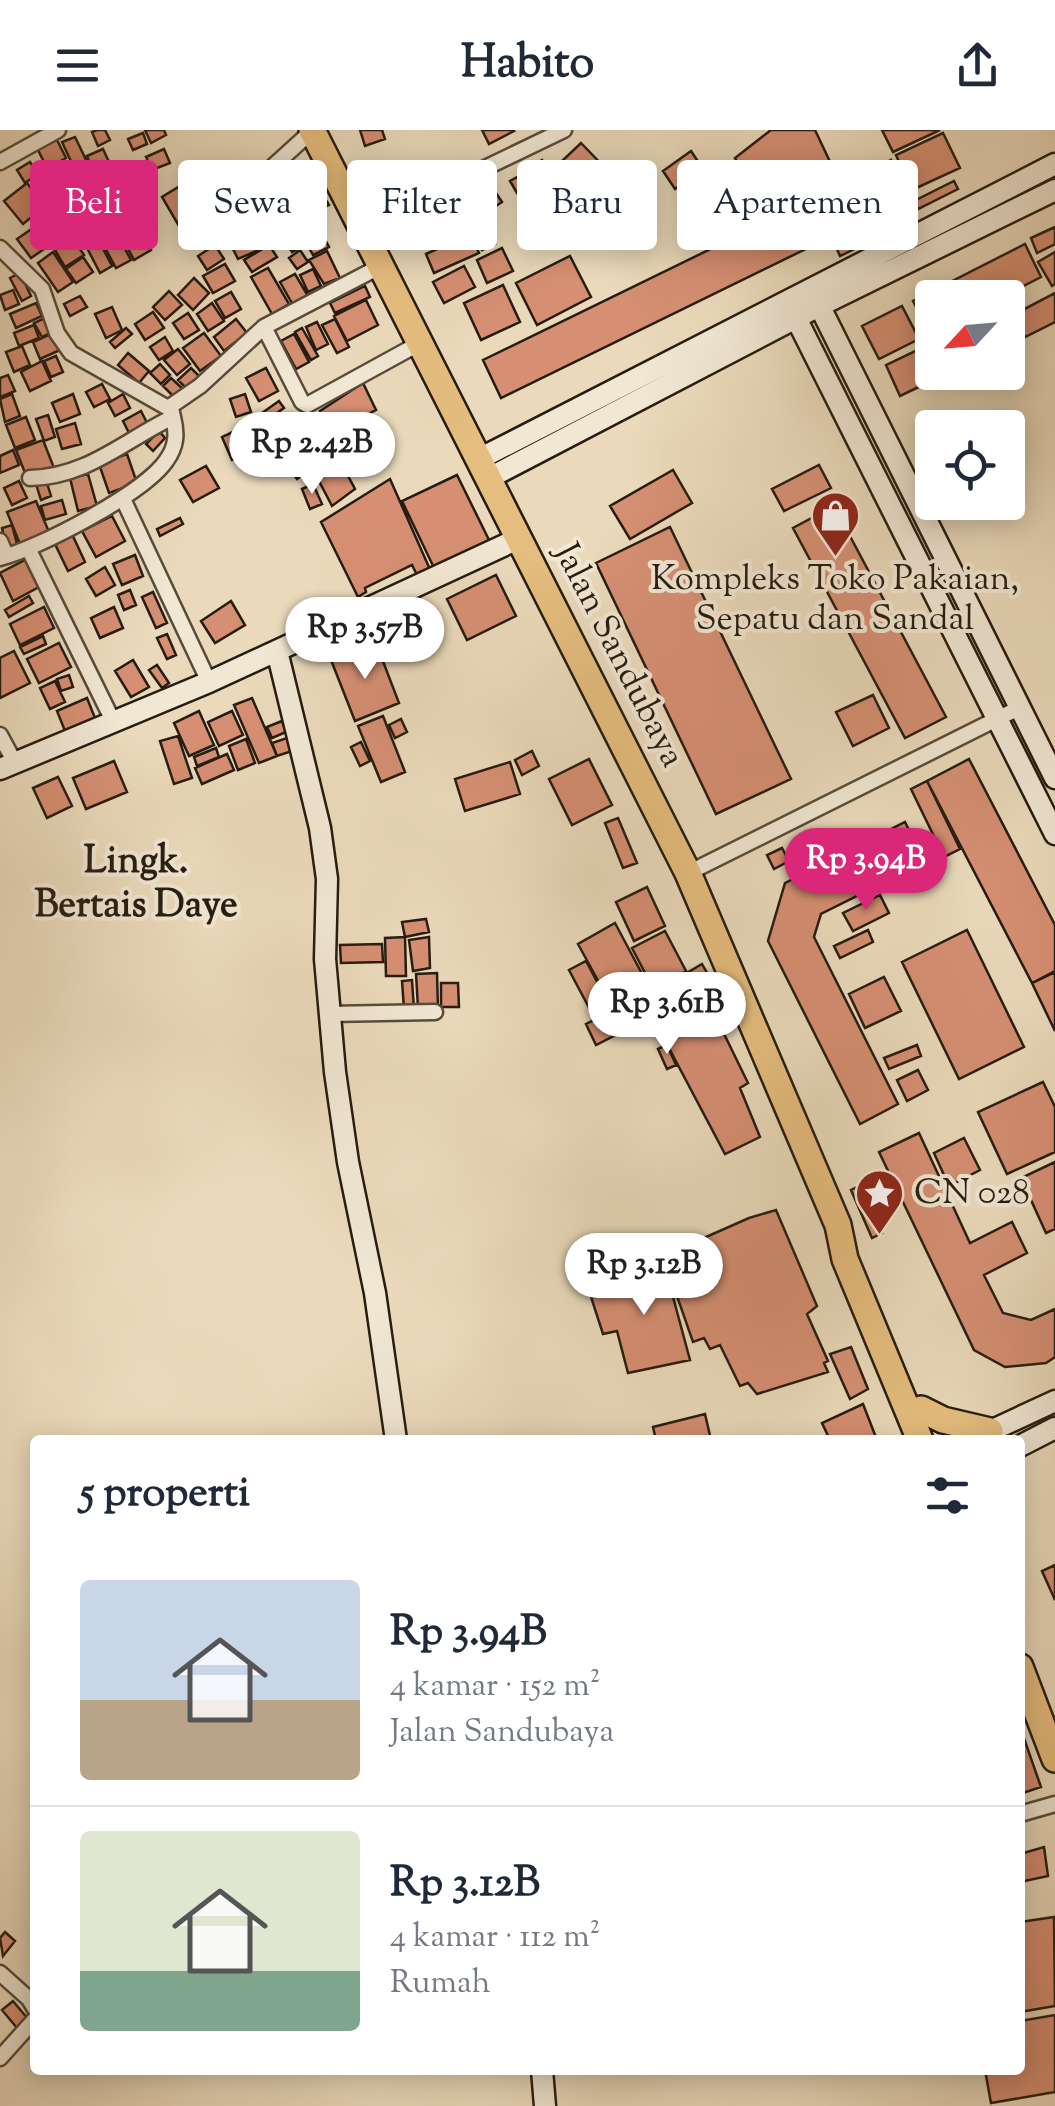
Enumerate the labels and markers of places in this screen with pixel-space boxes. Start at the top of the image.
pin: Rp 2.42B [209,412,415,497]
shop icon: Kompleks Toko Pakaian, Sepatu dan Sandal [809,490,861,558]
place label: Kompleks Toko Pakaian, Sepatu dan Sandal [651,555,1019,646]
pin: Rp 3.57B [262,597,468,682]
pin: Rp 3.94B [763,828,969,913]
pin: Rp 3.61B [564,972,770,1057]
place icon: CN 028 [853,1168,905,1236]
place label: CN 028 [914,1169,1030,1220]
pin: Rp 3.12B [541,1233,747,1318]

